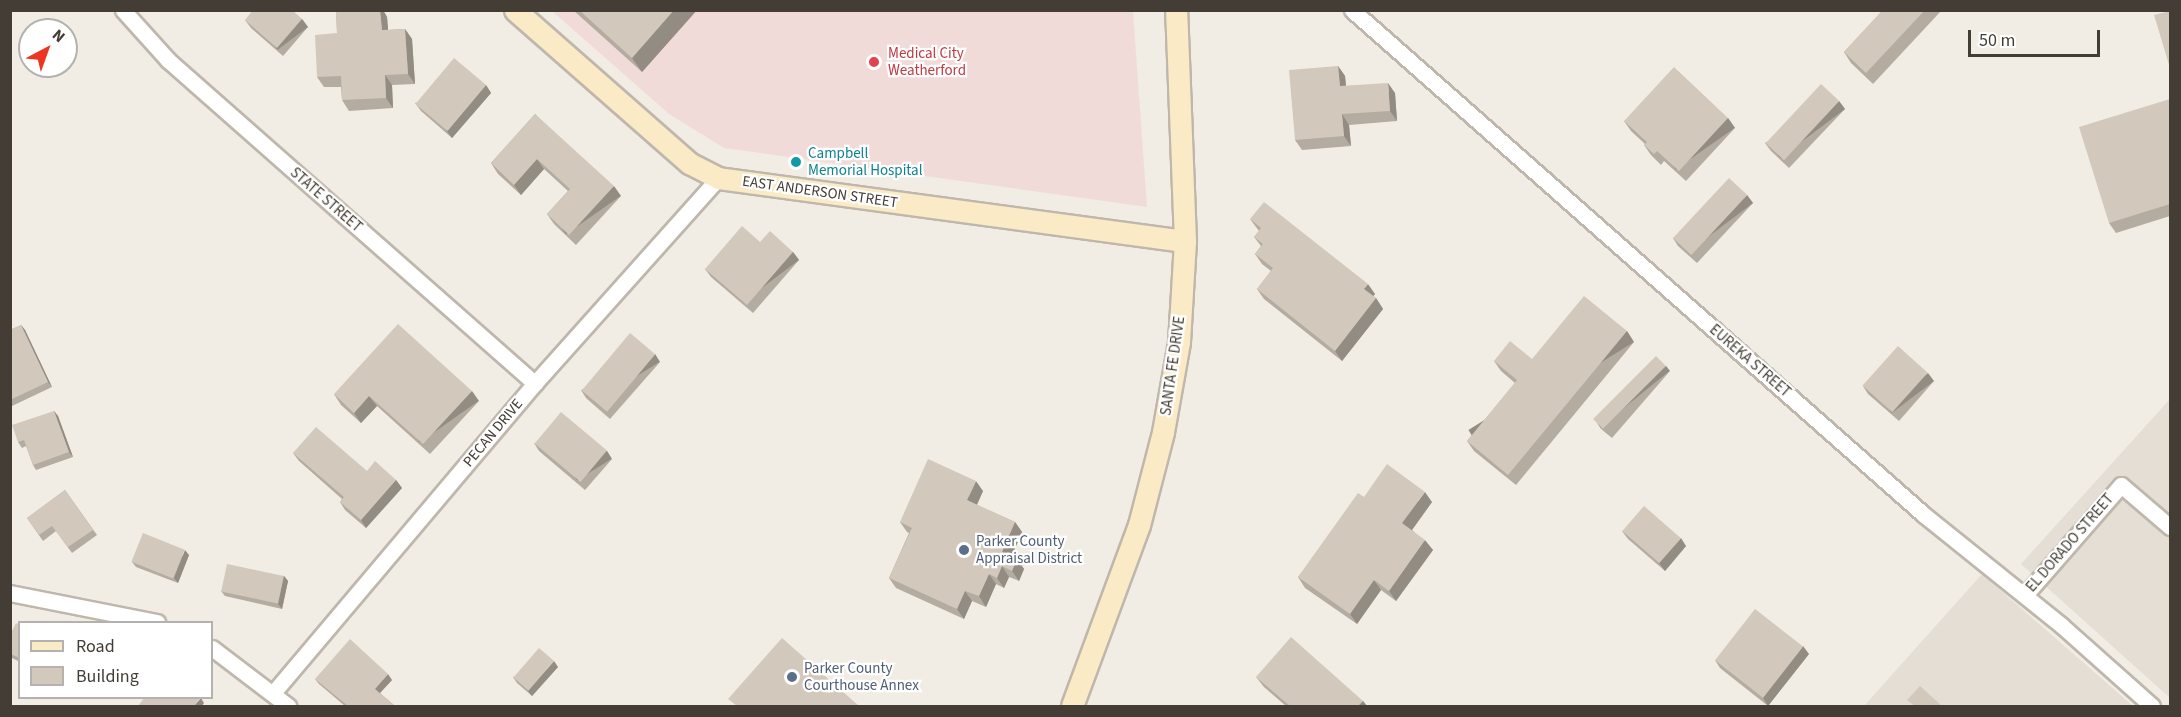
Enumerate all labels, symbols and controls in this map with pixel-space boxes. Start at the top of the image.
north arrow [18,18,78,78]
scale bar [1971,18,2103,56]
text: N [47,24,70,48]
text: 50 m [1979,28,2015,53]
place label: Medical City Weatherford [888,44,966,79]
marker: Medical City Weatherford [865,53,883,71]
place label: Campbell Memorial Hospital [808,144,923,179]
marker: Campbell Memorial Hospital [789,155,803,169]
street label: STATE STREET [286,164,366,236]
street label: EAST ANDERSON STREET [741,172,899,212]
street label: SANTA FE DRIVE [1157,315,1189,417]
street label: EUREKA STREET [1706,321,1794,401]
street label: PECAN DRIVE [459,395,527,471]
street label: EL DORADO STREET [2022,490,2118,596]
place label: Parker County Appraisal District [976,532,1082,567]
marker: Parker County Appraisal District [957,543,971,557]
legend [18,621,213,699]
text: Road [76,634,115,659]
place label: Parker County Courthouse Annex [804,659,919,694]
text: Building [76,664,139,689]
marker: Parker County Courthouse Annex [785,670,799,684]

